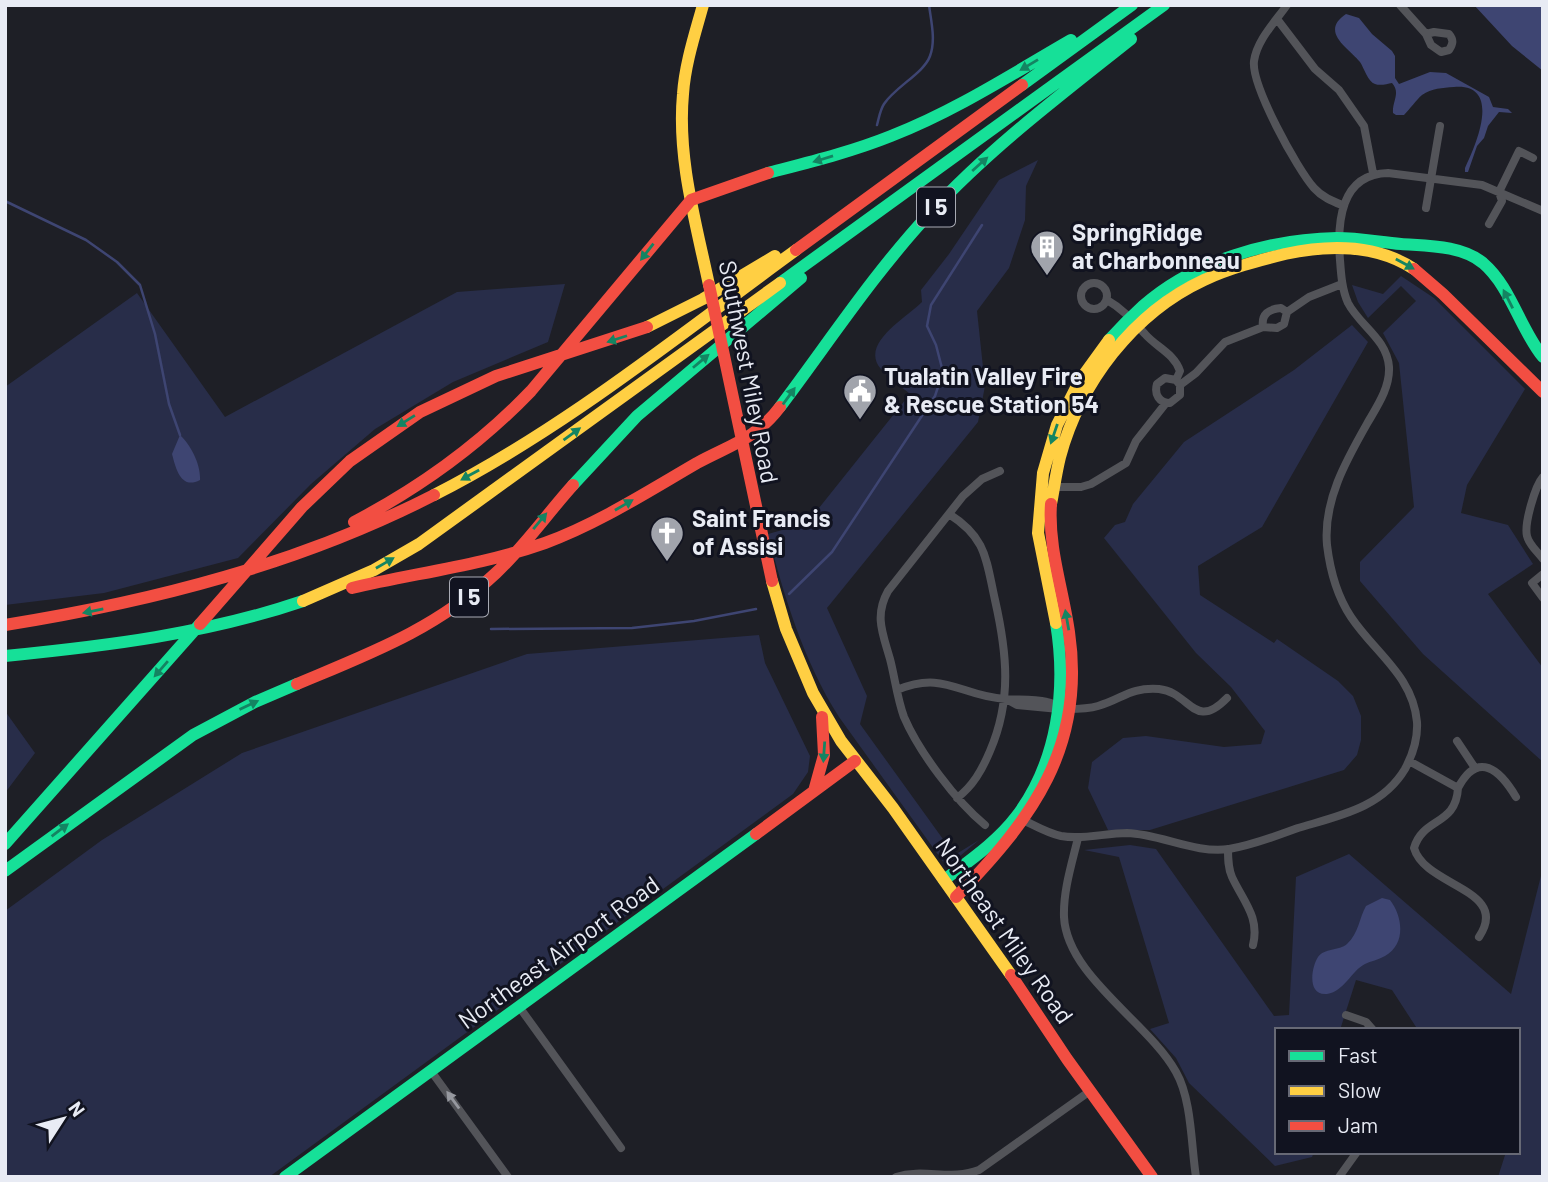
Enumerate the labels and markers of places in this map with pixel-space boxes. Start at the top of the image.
place label: SpringRidge at Charbonneau [1072,217,1240,274]
building icon: SpringRidge at Charbonneau [1028,228,1066,277]
place label: Tualatin Valley Fire & Rescue Station 54 [884,361,1099,418]
public building icon: Tualatin Valley Fire & Rescue Station 54 [841,372,879,421]
place label: Saint Francis of Assisi [692,503,831,560]
church icon: Saint Francis of Assisi [648,514,686,563]

